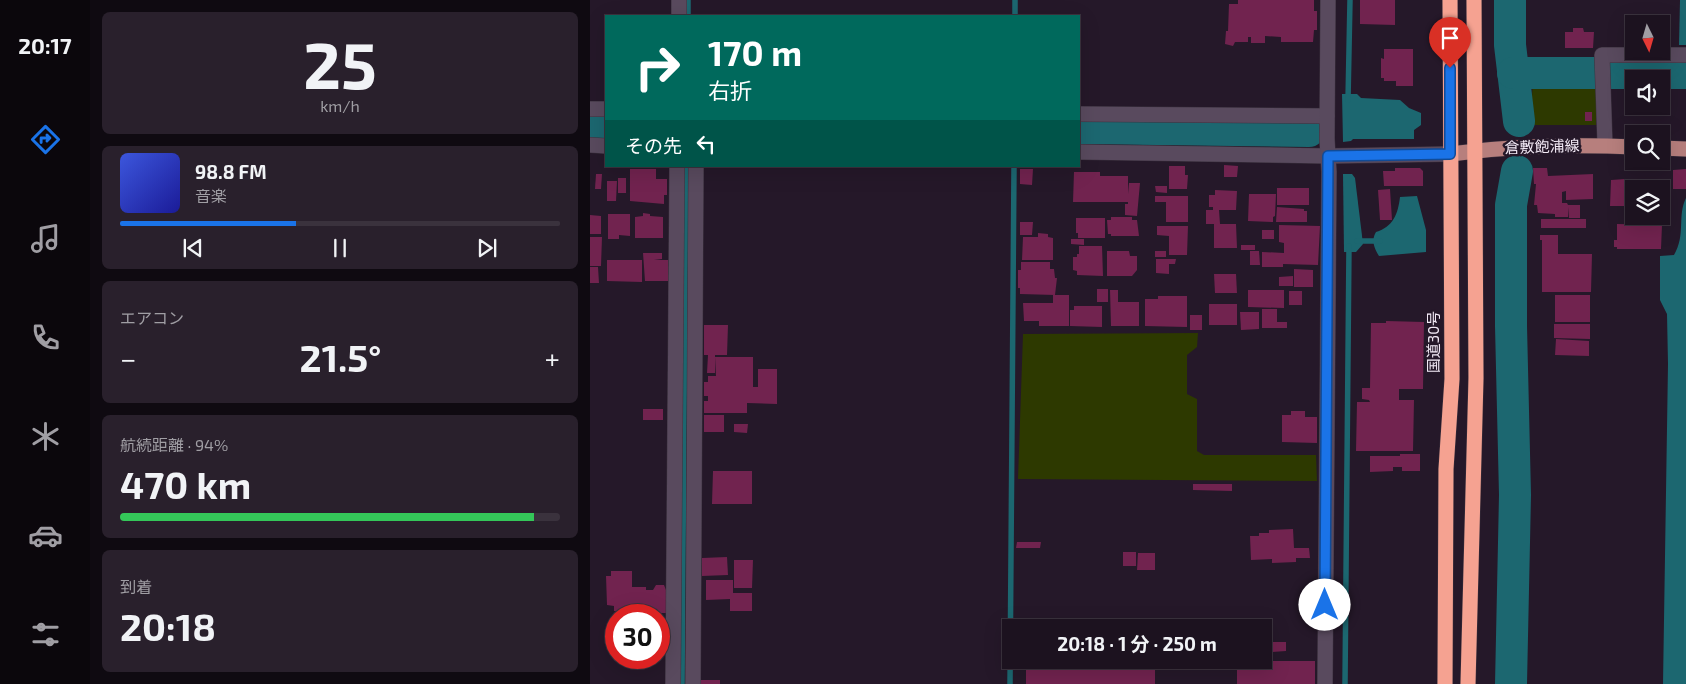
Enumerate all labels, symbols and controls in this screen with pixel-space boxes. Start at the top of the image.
north arrow [1625,15,1670,60]
map controls [1625,15,1670,225]
pin [1429,17,1471,68]
text: 25 [303,24,377,102]
icon: arrive [1436,24,1464,52]
text: 170 m [708,31,802,73]
text: 20:17 [18,32,72,58]
icon: right [625,35,690,100]
button: sound [1625,70,1670,115]
text: 右折 [708,77,752,103]
text: km/h [320,96,360,115]
icon: directions [28,122,63,157]
button: search [1625,125,1670,170]
icon: left [692,130,720,158]
text: その先 [625,134,682,157]
street label: 倉敷飽浦線 [1504,136,1580,156]
text: 98.8 FM [195,160,267,183]
button: layers [1625,180,1670,225]
text: 音楽 [195,186,227,205]
icon: music [28,221,63,256]
icon: previous [179,234,207,262]
icon: pause [326,234,354,262]
icon: next [473,234,501,262]
text: エアコン [120,308,184,327]
street label: 国道30号 [1424,311,1442,373]
icon: phone [28,320,63,355]
text: 21.5° [300,334,381,380]
text: − [120,341,136,375]
text: + [545,341,560,375]
icon: climate [28,419,63,454]
text: 航続距離 · 94% [120,435,228,454]
text: 470 km [120,461,251,507]
icon: car [28,518,63,553]
text: 到着 [120,577,152,596]
position arrow [1298,578,1350,630]
text: 20:18 [120,603,216,649]
speed limit sign: 30 [605,604,670,669]
icon: filters [28,617,63,652]
text: 20:18 · 1 分 · 250 m [1057,632,1217,655]

